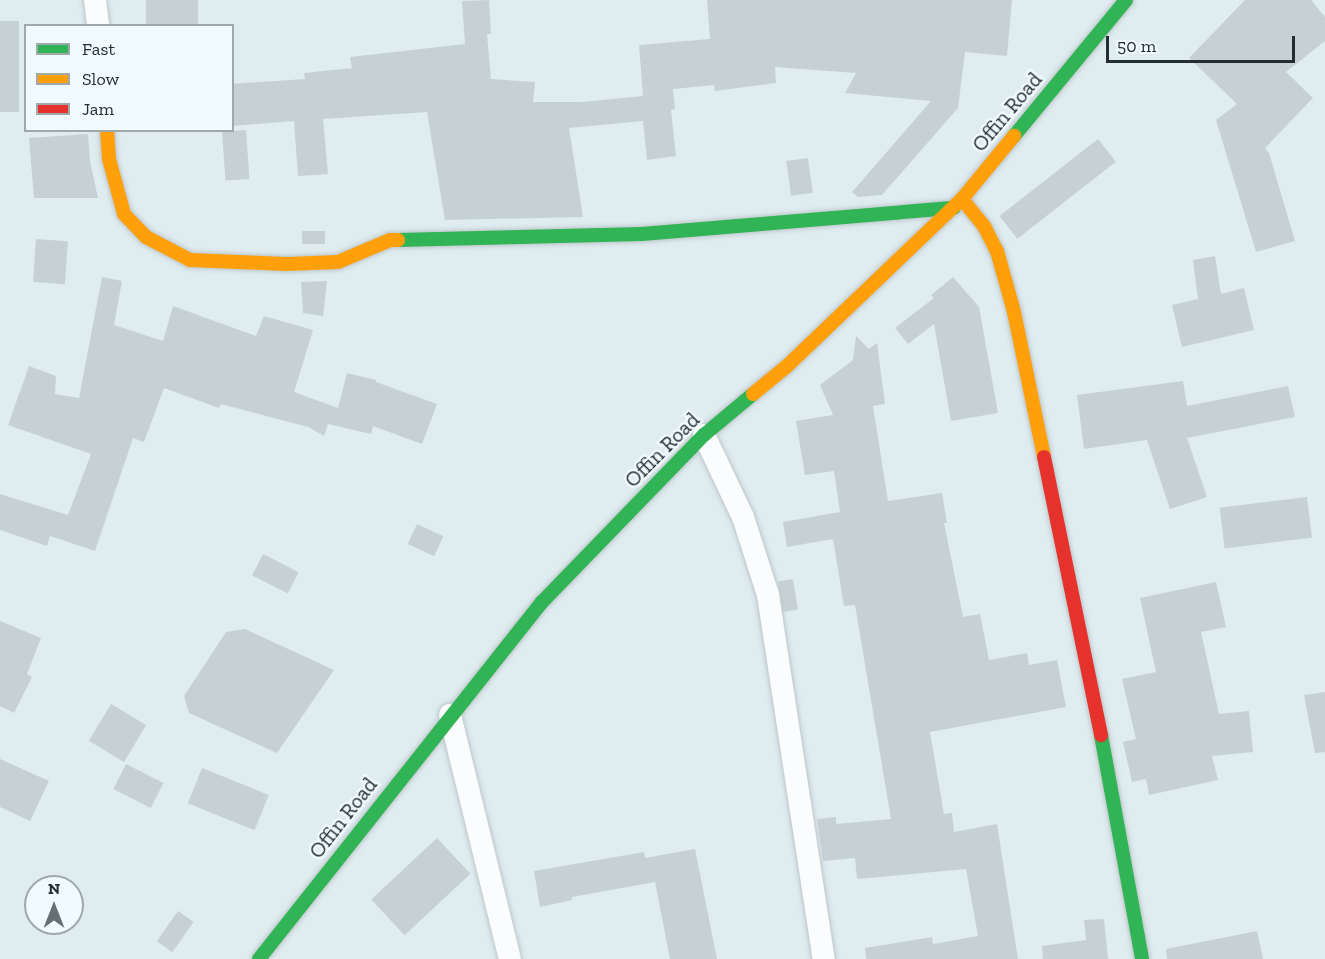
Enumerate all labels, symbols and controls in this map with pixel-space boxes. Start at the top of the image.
legend [24,24,234,132]
scale bar [1109,24,1298,62]
text: 50 m [1117,35,1156,57]
text: Fast [82,38,115,60]
street label: Offin Road [967,67,1047,157]
text: Slow [82,68,119,90]
text: Jam [82,98,114,120]
street label: Offin Road [619,407,705,493]
street label: Offin Road [304,773,382,863]
north arrow [24,875,84,935]
text: N [48,879,60,898]

